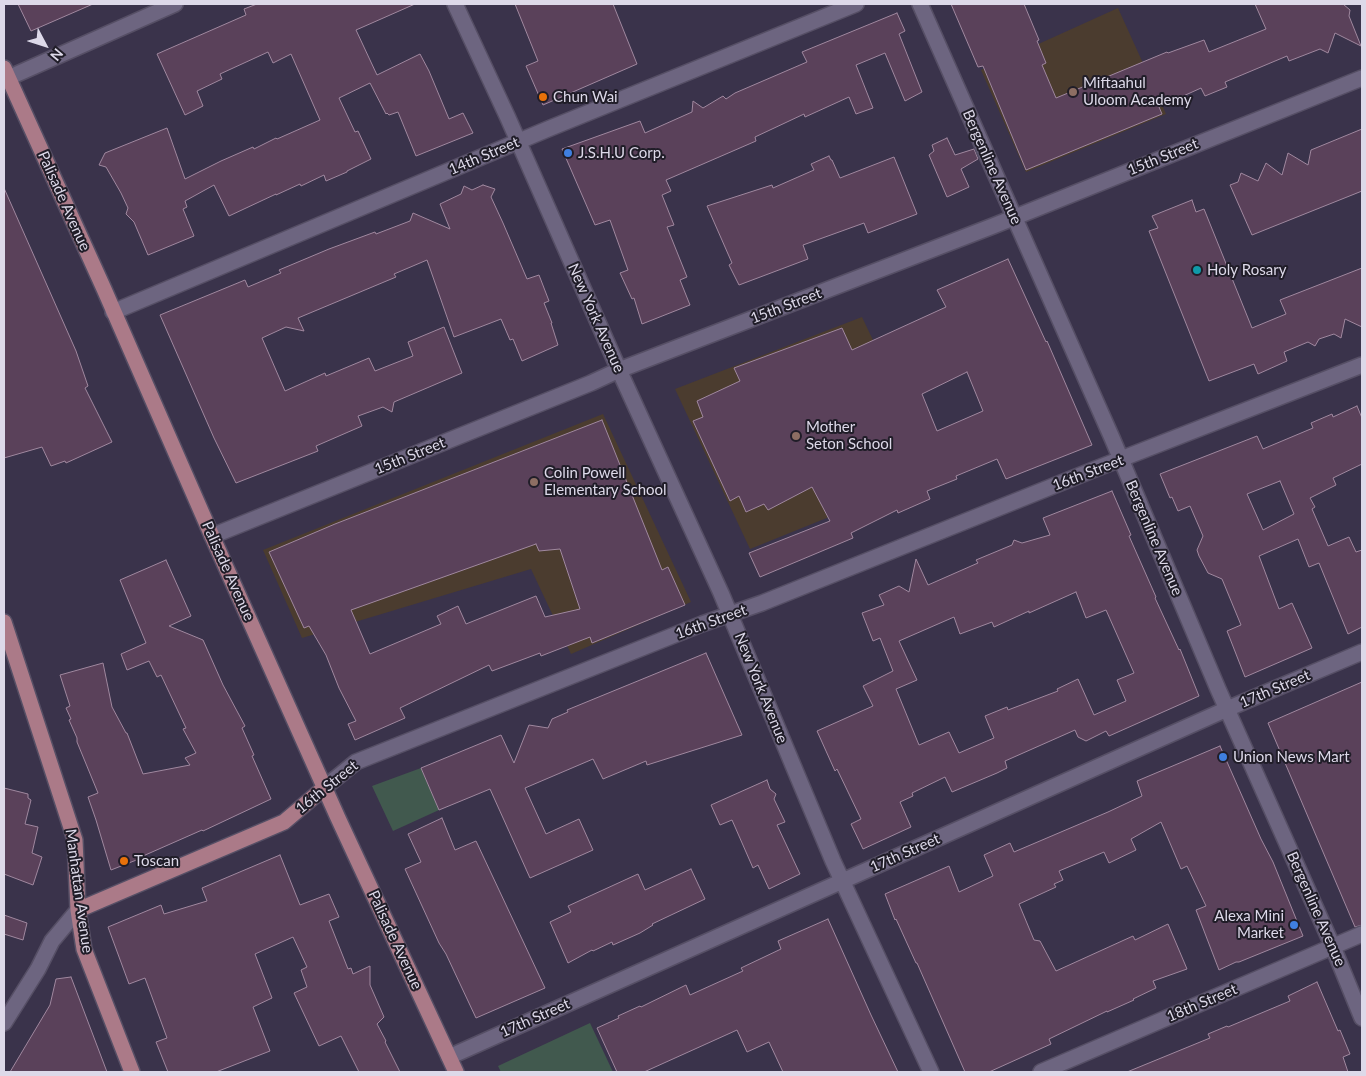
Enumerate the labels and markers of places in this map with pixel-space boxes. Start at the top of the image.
place label: Miftaahul Uloom Academy [1083,74,1191,109]
marker: Miftaahul Uloom Academy [1067,86,1079,98]
place label: Chun Wai [553,88,618,106]
marker: Chun Wai [537,91,549,103]
place label: J.S.H.U Corp. [578,144,665,162]
marker: J.S.H.U Corp. [562,147,574,159]
place label: Holy Rosary [1207,261,1286,279]
marker: Holy Rosary [1191,264,1203,276]
place label: Mother Seton School [806,418,892,453]
marker: Mother Seton School [790,430,802,442]
place label: Colin Powell Elementary School [544,464,667,499]
marker: Colin Powell Elementary School [528,476,540,488]
place label: Union News Mart [1233,748,1350,766]
marker: Union News Mart [1217,751,1229,763]
place label: Toscan [134,852,179,870]
marker: Toscan [118,855,130,867]
place label: Alexa Mini Market [1214,907,1284,942]
marker: Alexa Mini Market [1288,919,1300,931]

